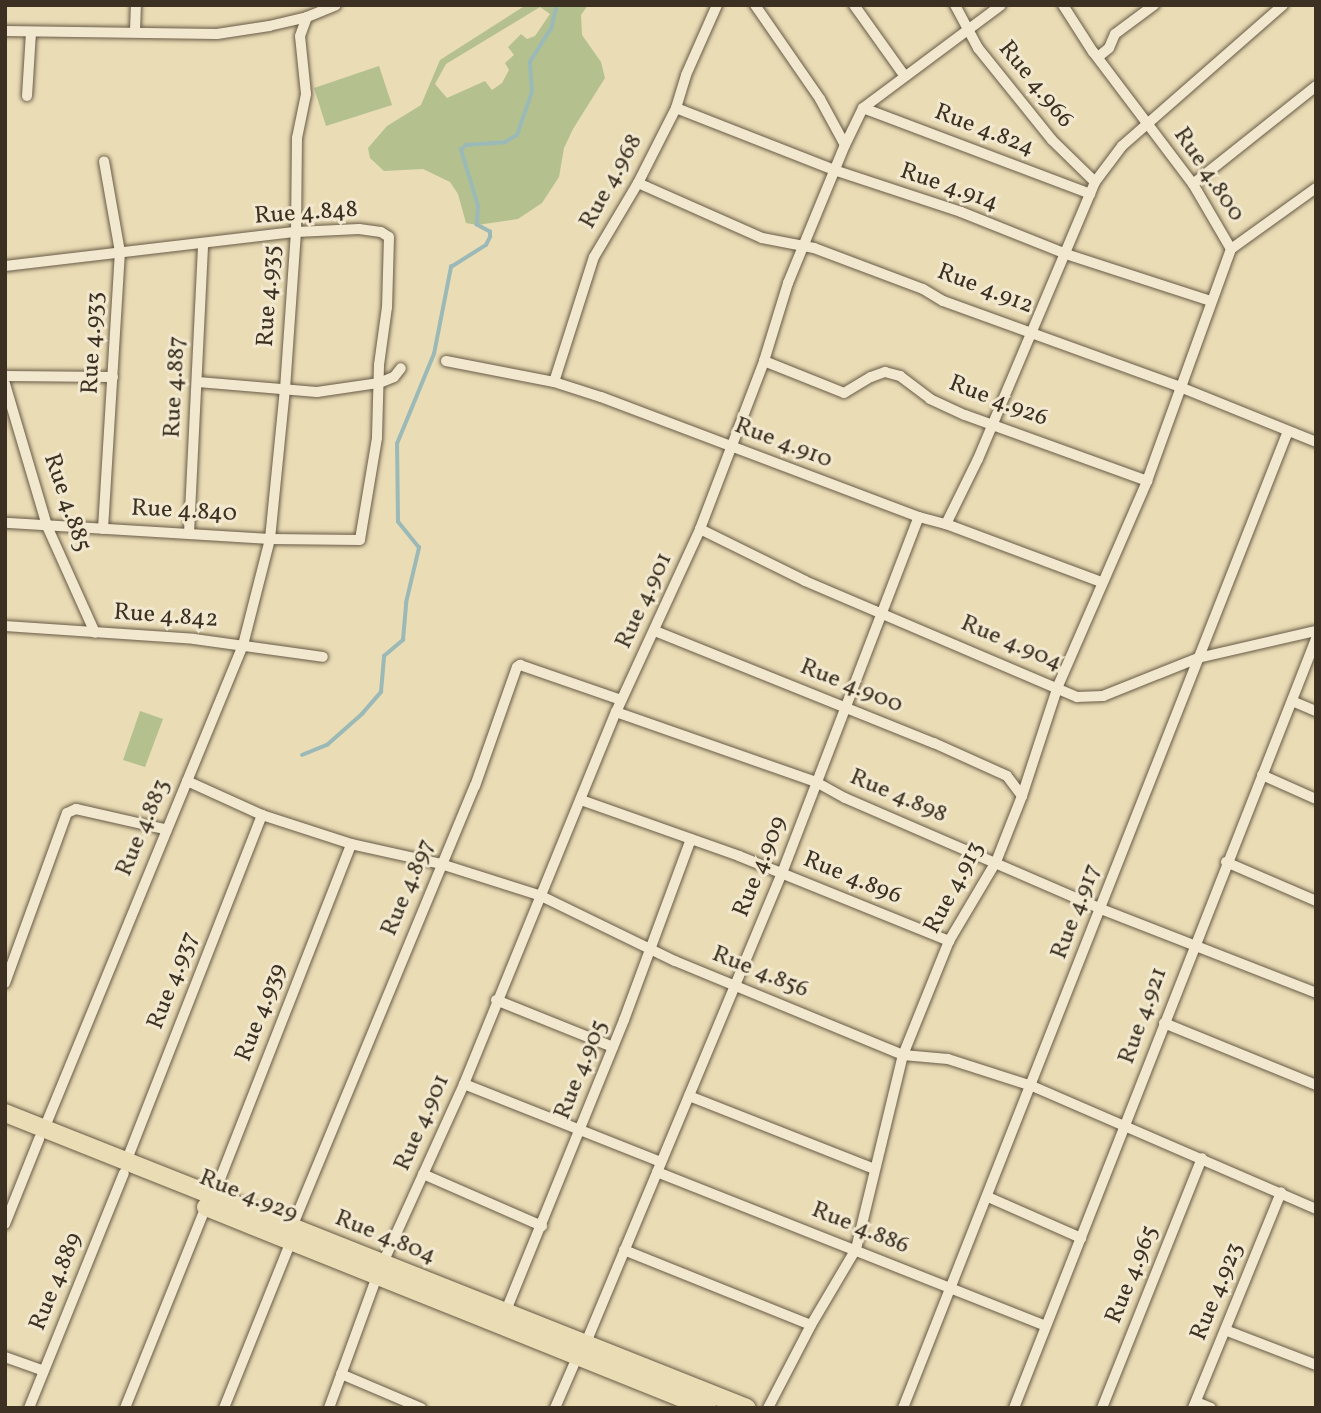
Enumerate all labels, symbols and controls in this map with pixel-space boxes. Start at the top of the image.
street label: Rue 4.966 [991,36,1079,134]
street label: Rue 4.824 [930,99,1038,163]
street label: Rue 4.800 [1166,122,1250,228]
street label: Rue 4.968 [574,130,650,234]
street label: Rue 4.914 [896,158,1002,218]
street label: Rue 4.848 [253,196,359,232]
street label: Rue 4.935 [252,244,288,348]
street label: Rue 4.912 [933,258,1037,322]
street label: Rue 4.933 [77,291,111,395]
street label: Rue 4.887 [159,335,193,439]
street label: Rue 4.926 [944,370,1052,434]
street label: Rue 4.910 [730,412,836,476]
street label: Rue 4.885 [36,450,96,556]
street label: Rue 4.840 [130,495,238,529]
street label: Rue 4.901 [610,548,680,654]
street label: Rue 4.842 [113,599,219,635]
street label: Rue 4.904 [956,610,1066,678]
street label: Rue 4.900 [795,653,907,721]
street label: Rue 4.898 [845,764,951,830]
street label: Rue 4.883 [111,775,177,881]
street label: Rue 4.909 [728,812,794,922]
street label: Rue 4.897 [376,835,442,941]
street label: Rue 4.913 [919,837,991,939]
street label: Rue 4.896 [798,846,906,912]
street label: Rue 4.917 [1046,860,1108,964]
street label: Rue 4.937 [142,928,206,1034]
street label: Rue 4.856 [707,941,813,1005]
street label: Rue 4.939 [230,960,294,1066]
street label: Rue 4.921 [1113,964,1175,1068]
street label: Rue 4.905 [549,1016,615,1124]
street label: Rue 4.901 [389,1070,457,1176]
street label: Rue 4.929 [195,1164,301,1230]
street label: Rue 4.886 [807,1196,913,1262]
street label: Rue 4.804 [330,1205,440,1271]
street label: Rue 4.965 [1100,1222,1166,1328]
street label: Rue 4.889 [24,1229,90,1335]
street label: Rue 4.923 [1185,1239,1251,1345]

